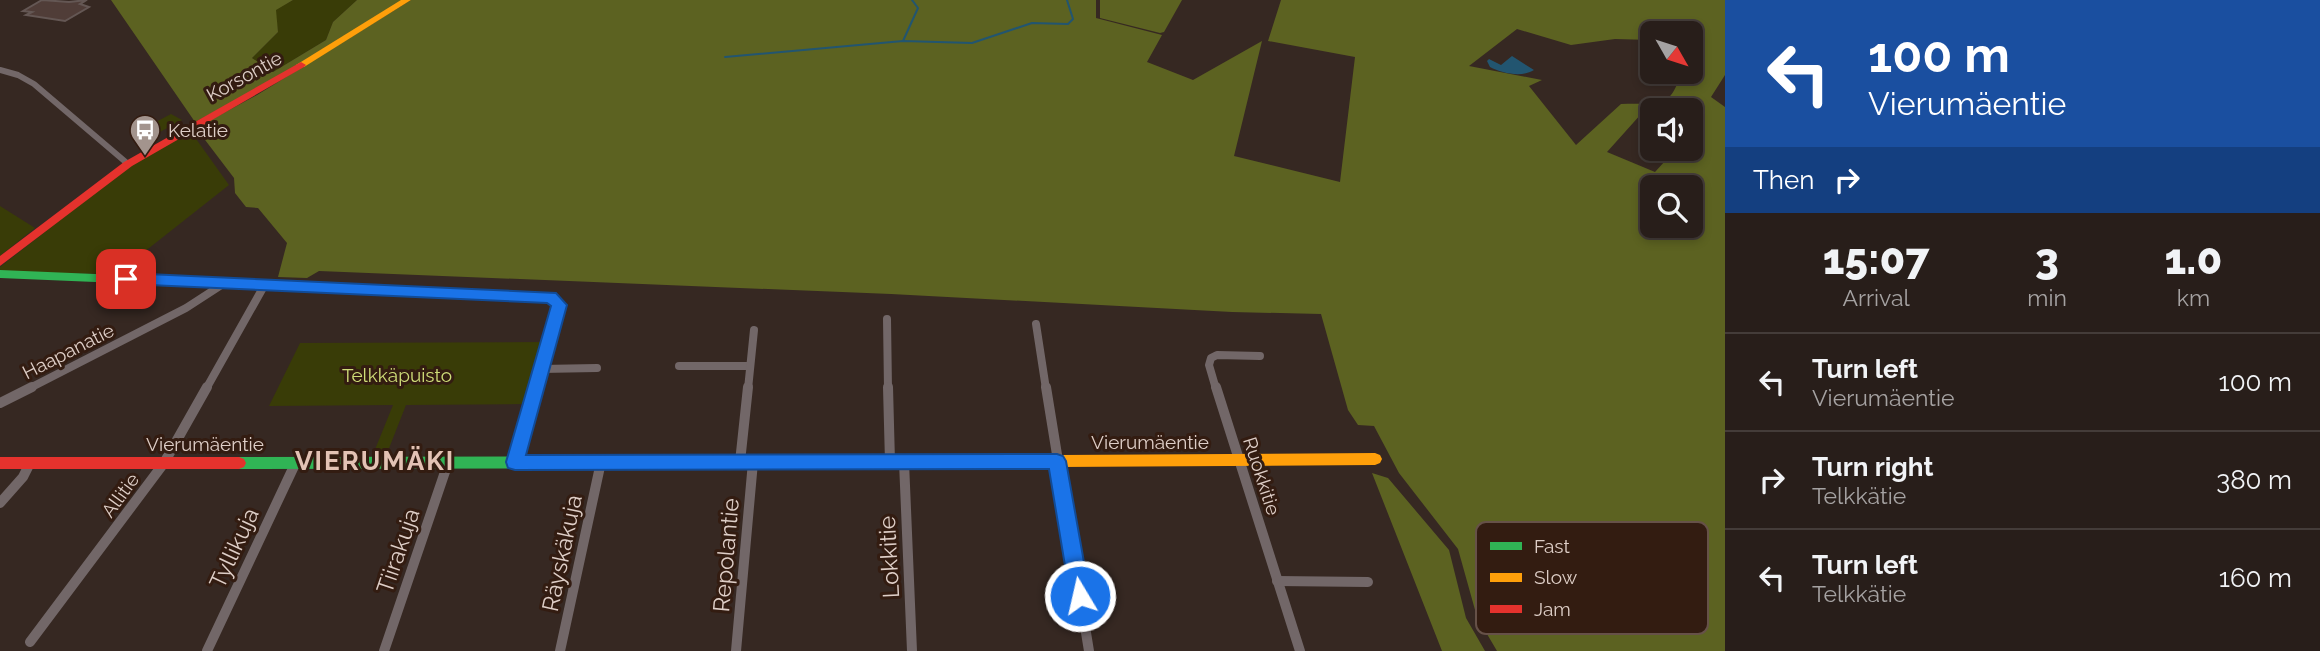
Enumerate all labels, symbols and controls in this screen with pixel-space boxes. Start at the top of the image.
north arrow [1640,21,1703,84]
map controls [1640,21,1703,238]
text: 100 m [1868,26,2010,83]
icon: left [1753,28,1844,119]
street label: Korsontie [202,46,286,106]
text: Vierumäentie [1868,85,2066,122]
button: sound [1640,98,1703,161]
bus stop icon: Kelatie [128,113,162,157]
place label: Kelatie [168,119,228,141]
icon: right [1828,161,1866,199]
text: Then [1753,165,1814,195]
button: search [1640,175,1703,238]
text: 15:07 [1823,235,1929,284]
text: 3 [2035,235,2059,284]
text: 1.0 [2165,235,2222,284]
pin [96,249,156,309]
icon: arrive [107,260,145,298]
text: Arrival [1842,284,1910,311]
text: min [2027,284,2067,311]
text: km [2177,284,2210,311]
street label: Haapanatie [19,319,117,383]
text: Turn left [1812,354,1918,384]
icon: left [1753,363,1791,401]
park label: Telkkäpuisto [342,364,452,386]
text: 100 m [2219,367,2292,397]
text: Vierumäentie [1812,384,1955,411]
street label: Vierumäentie [1091,431,1209,453]
street label: Vierumäentie [146,433,264,455]
street label: Ruokkitie [1239,434,1285,518]
district label: VIERUMÄKI [295,446,455,476]
text: Turn right [1812,452,1933,482]
icon: right [1753,461,1791,499]
text: 380 m [2216,465,2292,495]
street label: Allitie [97,469,143,521]
text: Telkkätie [1812,482,1906,509]
street label: Räyskäkuja [536,492,587,614]
street label: Repolantie [707,497,744,613]
street label: Tyllikuja [203,503,264,592]
street label: Tiirakuja [370,505,425,597]
street label: Lokkitie [873,515,904,599]
legend [1476,522,1708,634]
text: Fast [1534,535,1570,557]
text: Turn left [1812,550,1918,580]
position arrow [1043,559,1117,633]
icon: left [1753,559,1791,597]
text: 160 m [2219,563,2292,593]
text: Slow [1534,566,1578,588]
text: Telkkätie [1812,580,1906,607]
text: Jam [1534,598,1571,620]

